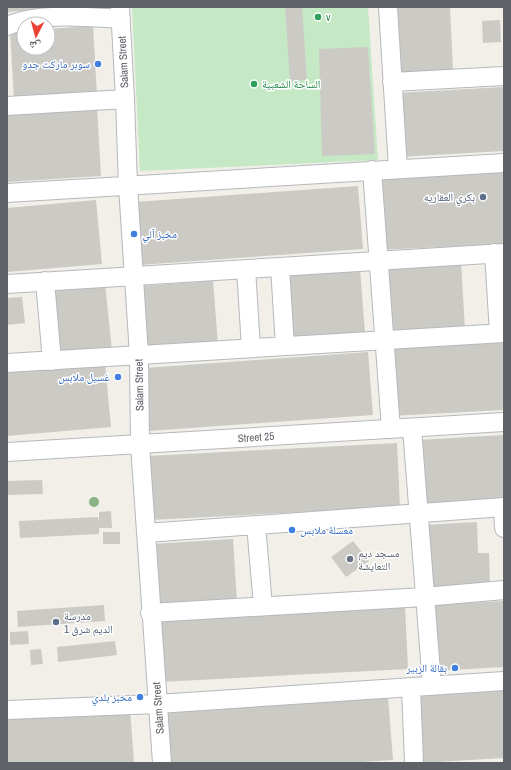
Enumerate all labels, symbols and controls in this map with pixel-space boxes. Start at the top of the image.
place label: v [326,10,331,24]
marker: v [313,12,323,22]
north arrow [16,16,56,56]
street label: Salam Street [115,35,131,88]
text: ش [28,37,42,54]
place label: سوبر ماركت جدو [22,57,90,71]
marker: سوبر ماركت جدو [93,59,103,69]
place label: الساحة الشعبية [262,77,320,91]
marker: الساحة الشعبية [249,79,259,89]
place label: بكري العقاريه [424,190,475,206]
marker: بكري العقاريه [478,192,488,202]
place label: مخبز آلي [142,227,177,243]
marker: مخبز آلي [129,229,139,239]
street label: Salam Street [132,358,146,411]
place label: غسيل ملابس [58,370,110,384]
marker: غسيل ملابس [113,372,123,382]
street label: Street 25 [237,429,275,445]
place label: مغسلة ملابس [300,523,353,537]
marker: مغسلة ملابس [287,525,297,535]
place label: مسجد ديم التعايشة [358,546,400,573]
marker: مسجد ديم التعايشة [345,554,355,564]
place label: مدرسة الديم شرق 1 [64,609,113,637]
marker: مدرسة الديم شرق 1 [51,617,61,627]
place label: بقالة الزبير [405,661,447,675]
marker: بقالة الزبير [450,663,460,673]
street label: Salam Street [149,681,167,734]
place label: مخبز بلدي [92,690,132,706]
marker: مخبز بلدي [135,692,145,702]

